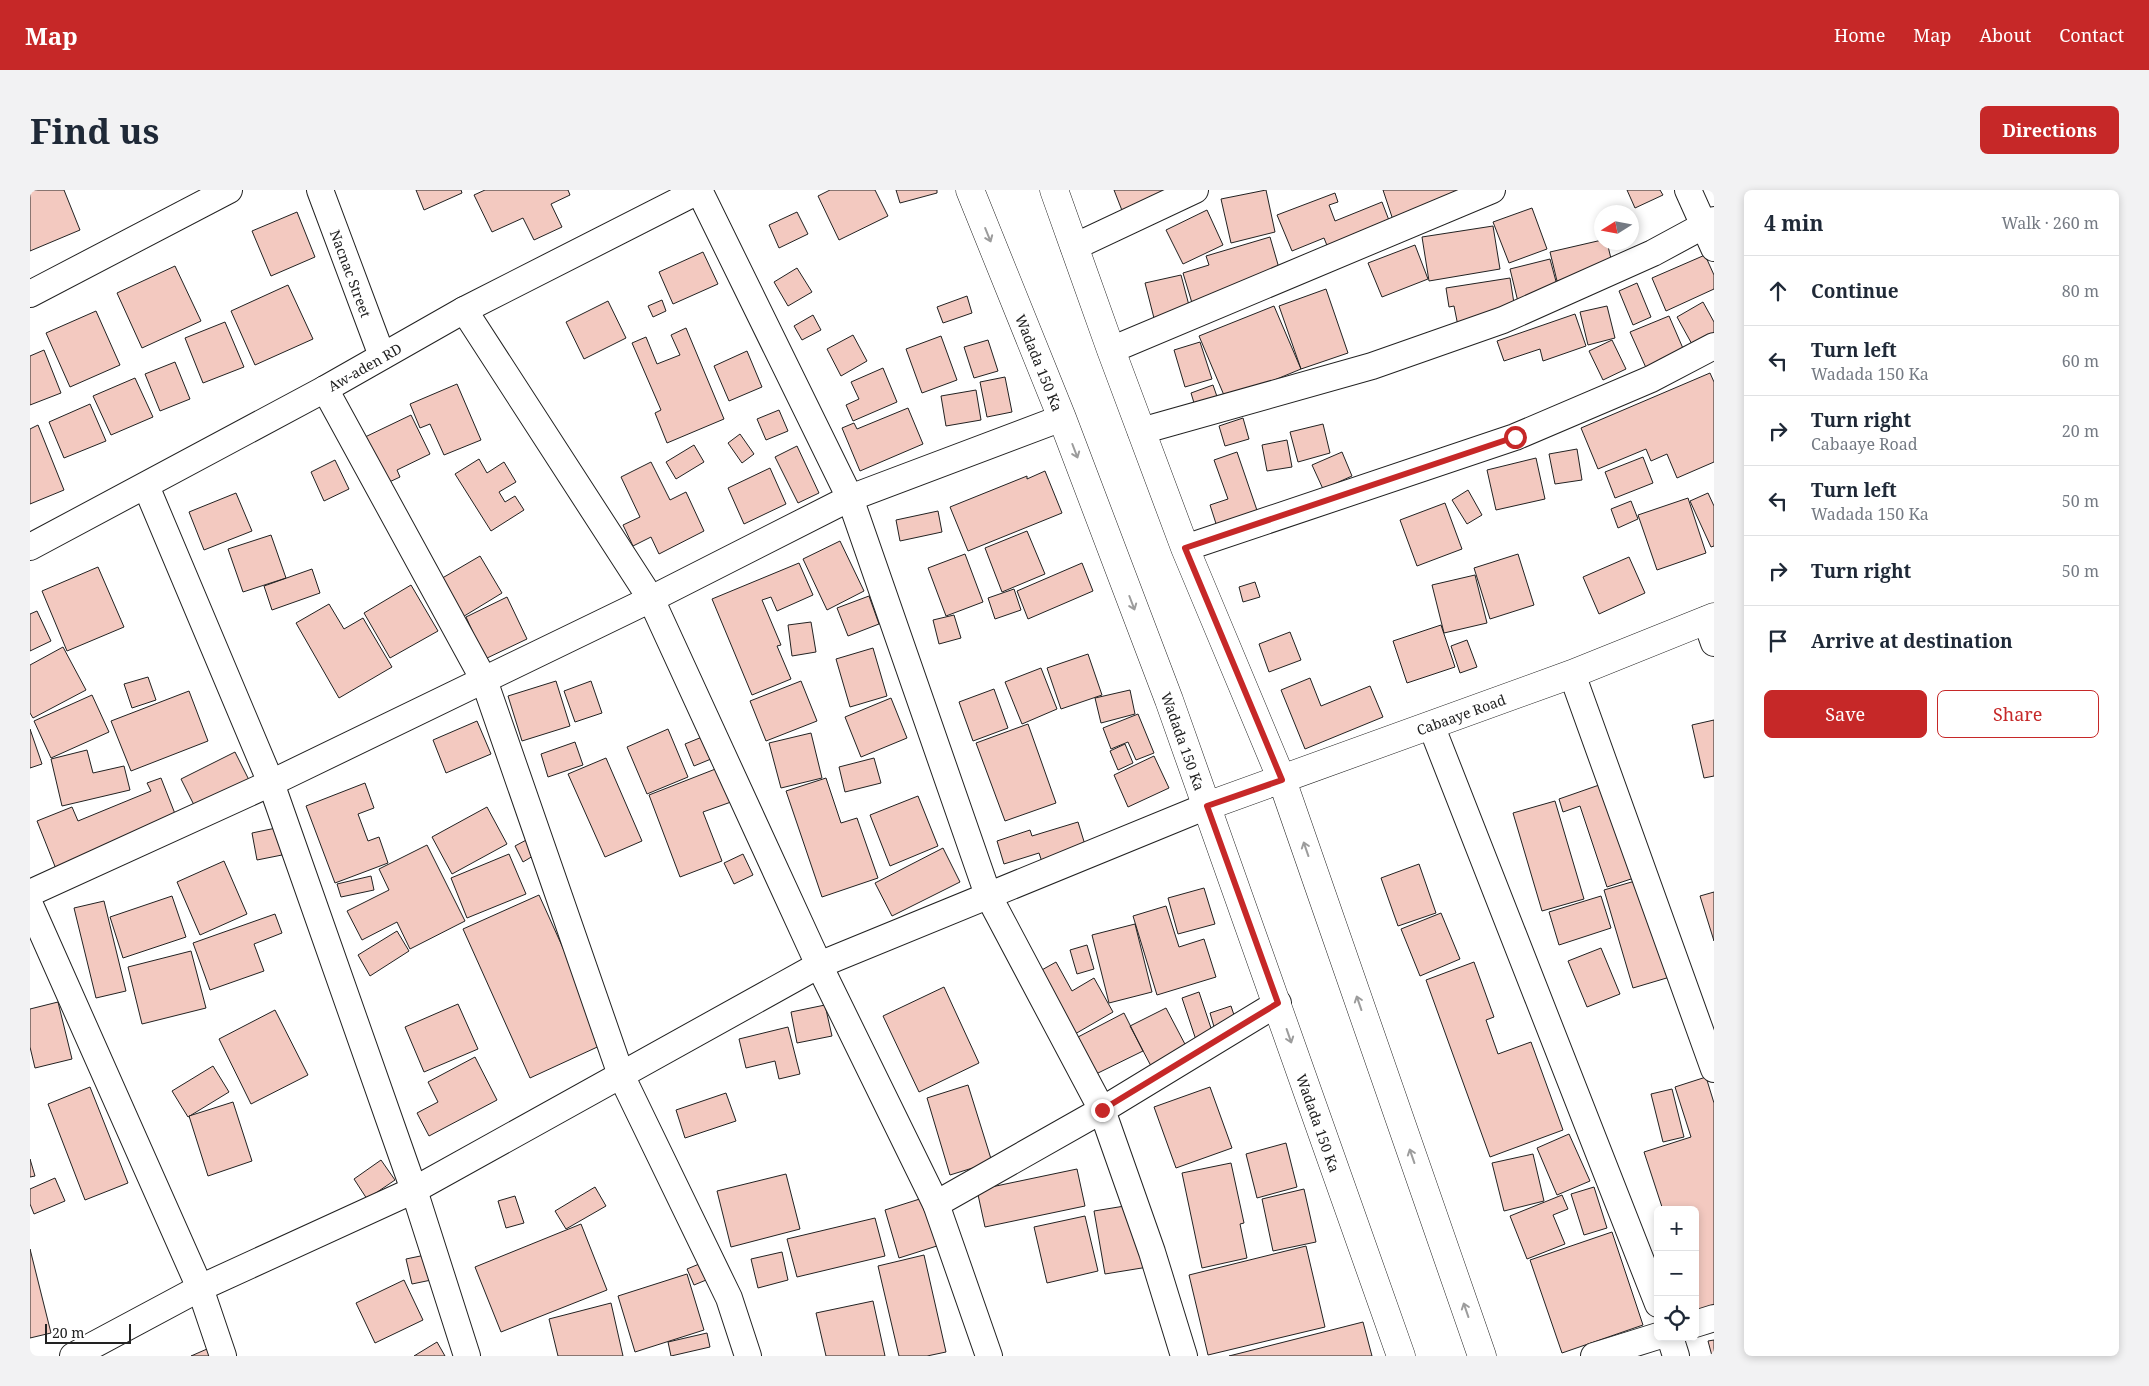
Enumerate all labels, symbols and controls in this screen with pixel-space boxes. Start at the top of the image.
text: Map [25,19,78,52]
text: Home [1834,23,1885,47]
text: Map [1913,23,1951,47]
text: About [1979,23,2031,47]
text: Contact [2059,23,2124,47]
button: Directions [1980,106,2119,154]
text: Find us [30,107,159,154]
north arrow [1594,205,1639,250]
text: 4 min [1764,209,1823,237]
text: Walk · 260 m [2002,212,2099,234]
street label: Nacnac Street [326,227,376,320]
one-way arrow [984,227,994,242]
icon: ahead [1764,277,1792,305]
text: Continue [1811,278,1899,304]
text: 80 m [2062,280,2099,302]
street label: Wadada 150 Ka [1012,311,1068,414]
text: Turn left [1811,337,1897,363]
street label: Aw-aden RD [324,338,405,395]
icon: left [1764,347,1792,375]
text: 60 m [2062,350,2099,372]
text: Wadada 150 Ka [1811,363,1929,385]
text: Turn right [1811,407,1911,433]
icon: right [1764,417,1792,445]
text: 20 m [2062,420,2099,442]
route start [1504,426,1527,449]
text: Cabaaye Road [1811,433,1918,455]
one-way arrow [1071,443,1080,458]
text: Turn left [1811,477,1897,503]
icon: left [1764,487,1792,515]
text: 50 m [2062,490,2099,512]
text: Wadada 150 Ka [1811,503,1929,525]
icon: right [1764,557,1792,585]
text: Turn right [1811,558,1911,584]
text: 50 m [2062,560,2099,582]
one-way arrow [1128,595,1137,610]
icon: arrive [1764,627,1792,655]
text: Arrive at destination [1811,628,2013,654]
street label: Wadada 150 Ka [1157,689,1210,793]
street label: Cabaaye Road [1414,689,1508,739]
button: Save [1764,690,1927,738]
button: Share [1937,690,2099,738]
one-way arrow [1301,842,1310,858]
one-way arrow [1354,996,1363,1011]
one-way arrow [1285,1027,1294,1043]
street label: Wadada 150 Ka [1292,1071,1345,1175]
route end [1091,1099,1114,1122]
one-way arrow [1407,1149,1417,1165]
map controls [1654,1206,1699,1341]
button: + [1654,1206,1699,1251]
button: − [1654,1251,1699,1296]
button: locate [1654,1296,1699,1341]
one-way arrow [1461,1303,1470,1318]
scale bar [45,1321,131,1344]
text: 20 m [52,1323,85,1342]

